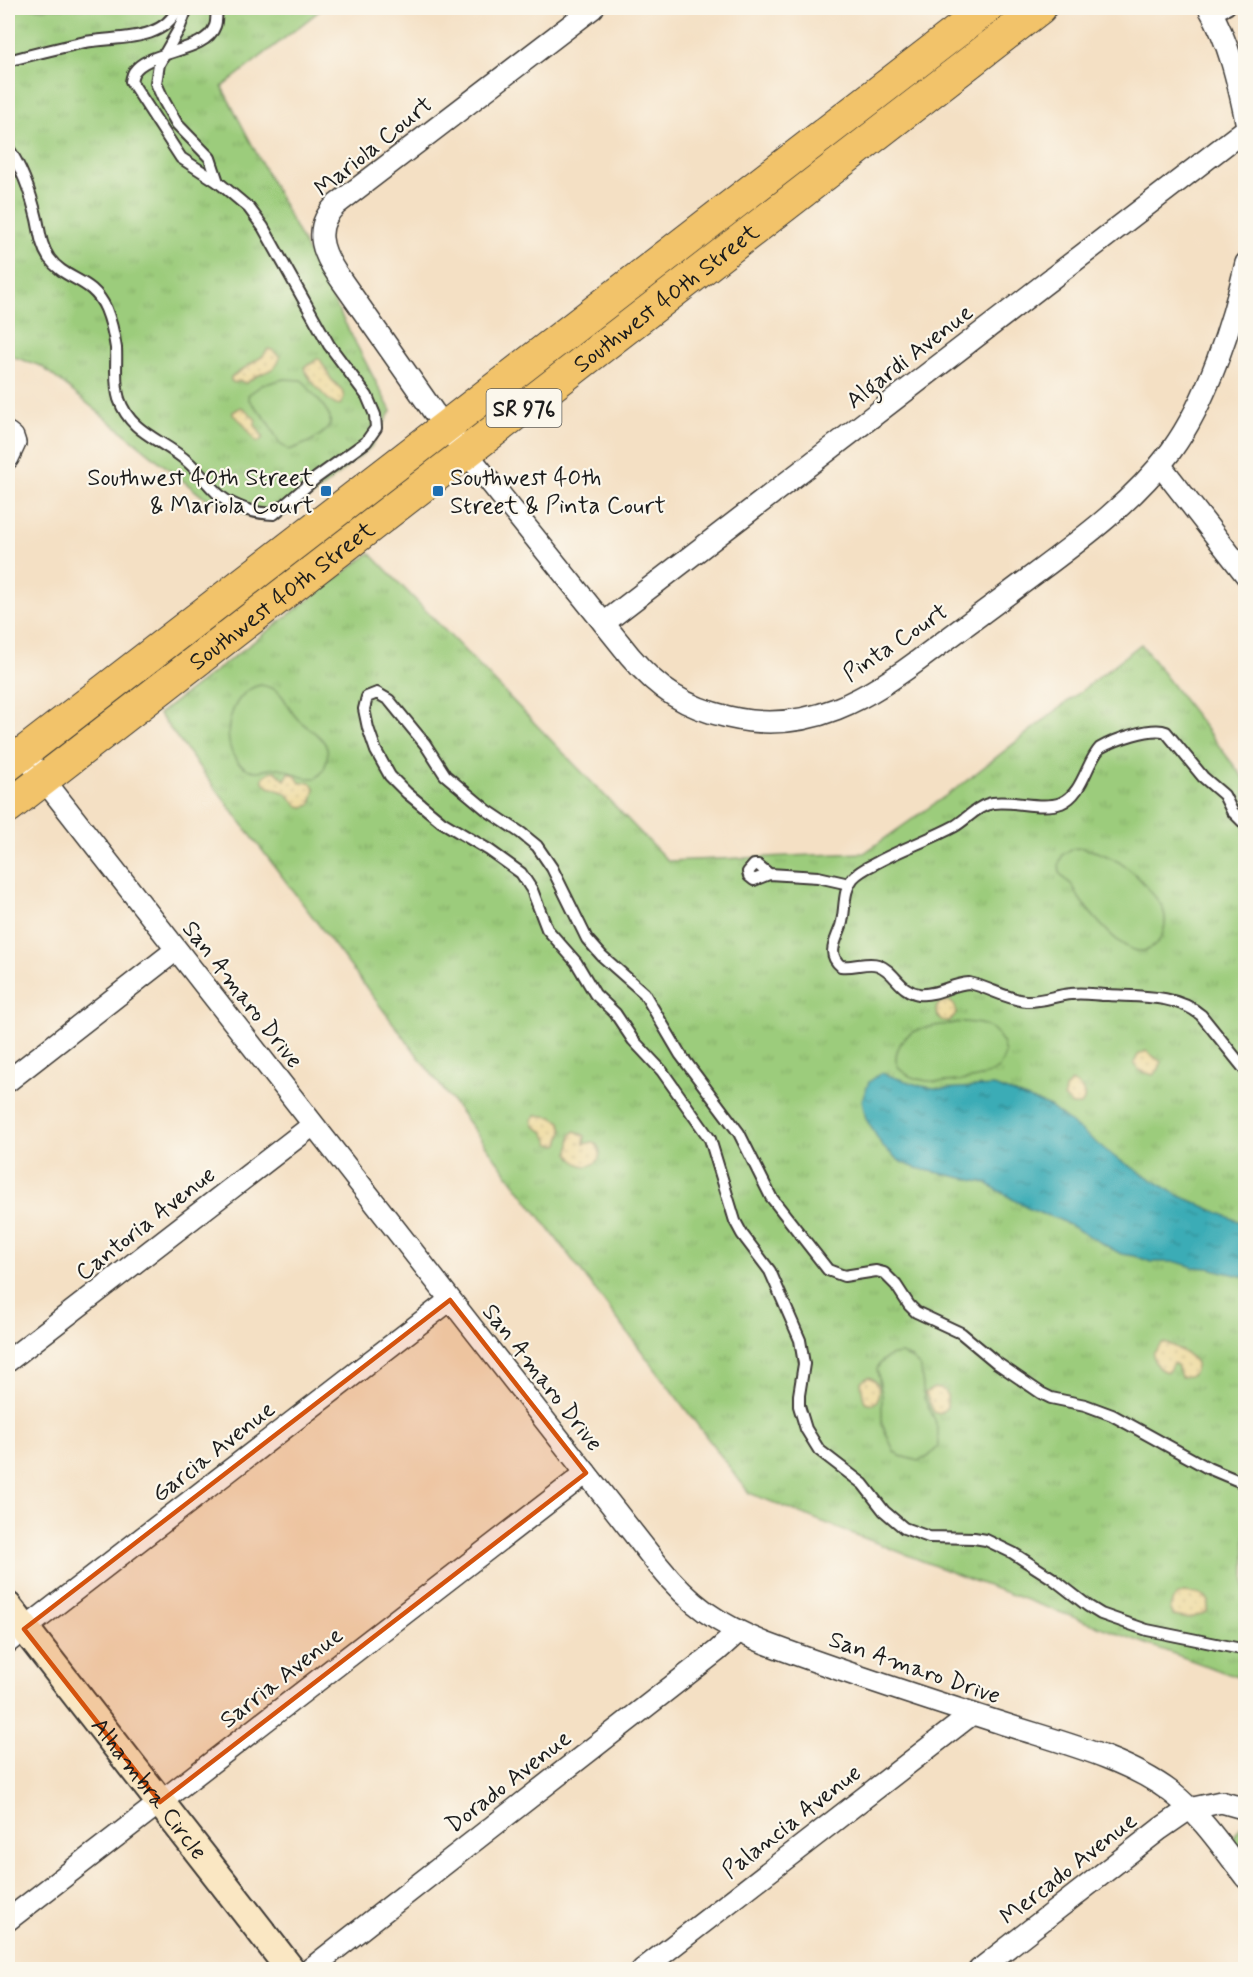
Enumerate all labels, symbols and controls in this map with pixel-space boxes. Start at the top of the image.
street label: Mariola Court [308,90,440,204]
street label: Southwest 40th Street [568,217,766,381]
street label: Algardi Avenue [840,298,982,419]
road number: SR 976 [486,389,562,427]
place label: Southwest 40th Street & Mariola Court [87,463,314,522]
place label: Southwest 40th Street & Pinta Court [450,463,666,522]
marker: Southwest 40th Street & Mariola Court [319,484,333,498]
marker: Southwest 40th Street & Pinta Court [431,484,445,498]
street label: Southwest 40th Street [183,515,382,678]
street label: Pinta Court [837,597,954,690]
street label: San Amaro Drive [174,915,309,1075]
street label: Cantoria Avenue [70,1160,222,1289]
street label: San Amaro Drive [474,1298,609,1458]
street label: Garcia Avenue [146,1394,282,1510]
street label: Sarria Avenue [214,1620,350,1736]
street label: San Amaro Drive [825,1625,1004,1712]
street label: Alhambra Circle [83,1712,213,1867]
street label: Dorado Avenue [440,1723,578,1841]
street label: Palancia Avenue [716,1758,868,1886]
street label: Mercado Avenue [994,1806,1144,1932]

